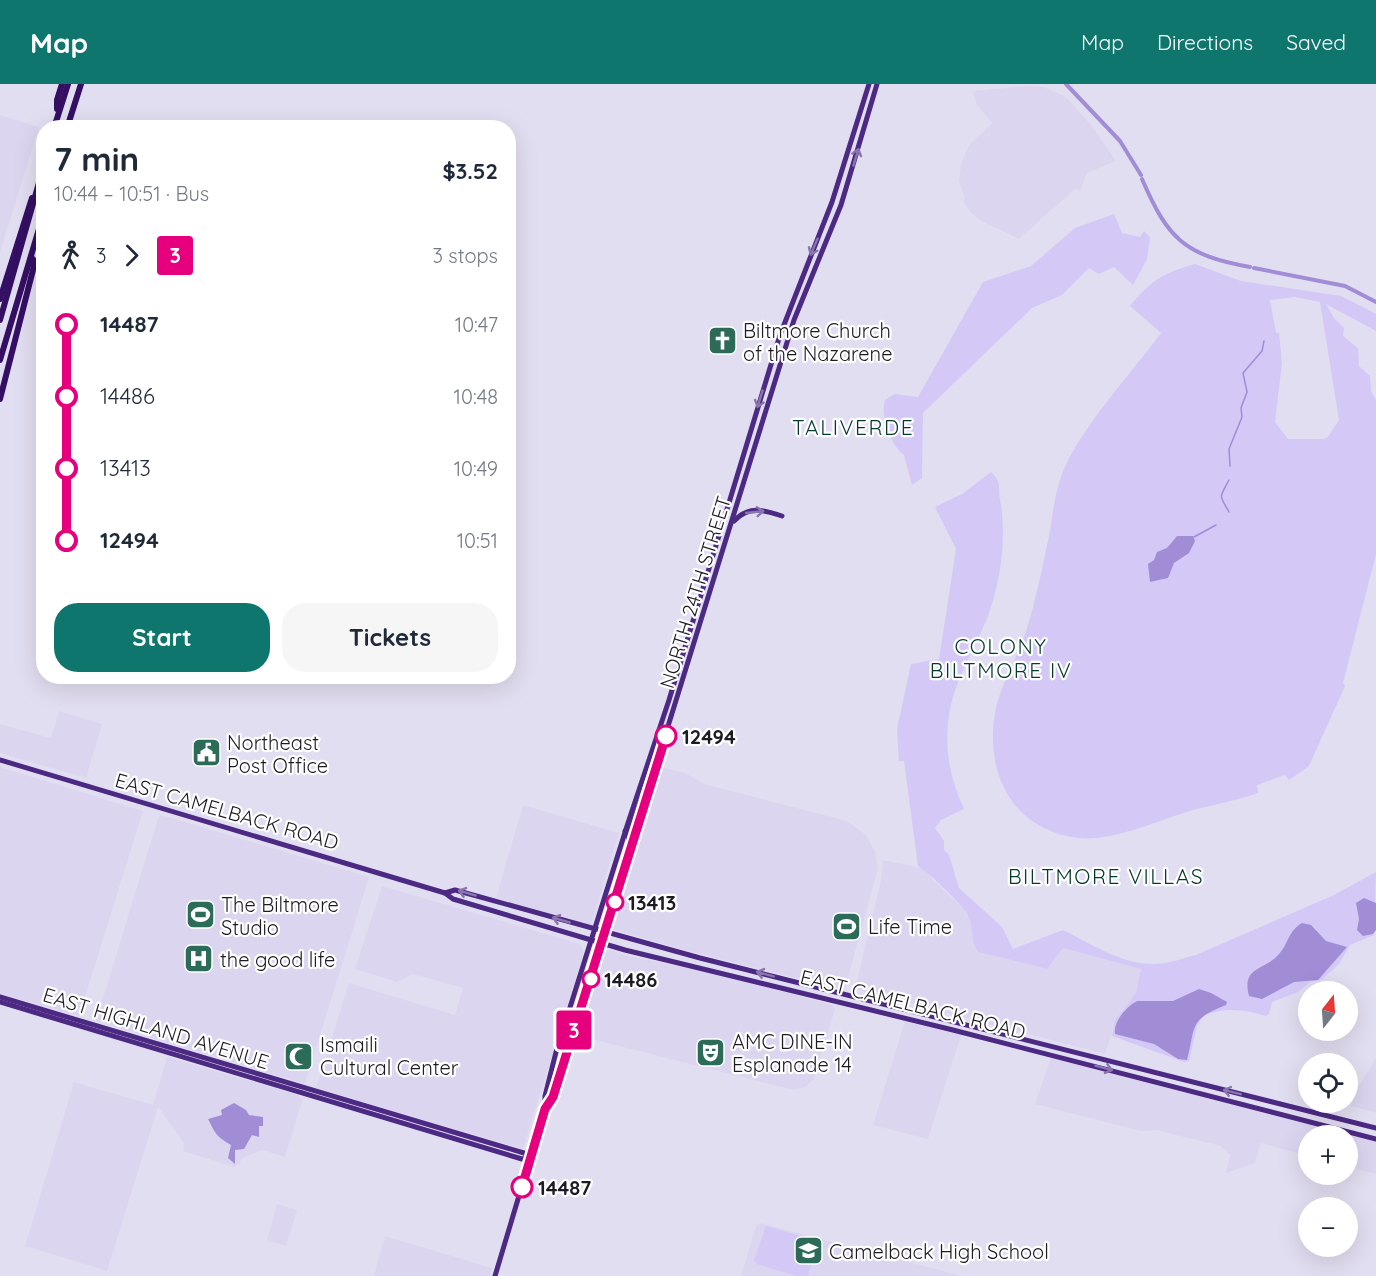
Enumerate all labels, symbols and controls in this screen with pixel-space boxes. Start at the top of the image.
text: Map [30,25,88,60]
text: Map [1081,29,1124,55]
text: Directions [1157,29,1253,55]
text: Saved [1286,29,1346,55]
text: 7 min [54,138,139,179]
one-way arrow [851,148,862,167]
text: $3.52 [442,157,498,185]
text: 10:44 – 10:51 · Bus [54,181,209,206]
one-way arrow [808,238,820,256]
icon: walk [54,239,87,272]
icon: forward [115,239,148,272]
text: 3 [169,242,181,268]
text: 3 [96,243,106,268]
text: 3 stops [432,243,498,268]
text: 14487 [100,310,159,338]
text: 10:47 [455,312,498,337]
place label: Biltmore Church of the Nazarene [743,318,892,366]
church icon: Biltmore Church of the Nazarene [706,325,738,357]
text: 14486 [100,382,155,410]
text: 10:48 [454,384,498,409]
one-way arrow [754,390,765,409]
district label: TALIVERDE [792,414,914,440]
text: 13413 [100,454,151,482]
text: 10:49 [454,456,498,481]
street label: NORTH 24TH STREET [654,493,736,691]
one-way arrow [745,506,764,517]
text: 12494 [100,526,159,554]
text: 10:51 [457,528,498,553]
button: Start [54,603,270,672]
button: Tickets [282,603,498,672]
district label: COLONY BILTMORE IV [930,633,1072,683]
place label: 12494 [682,724,736,749]
marker: 12494 [655,725,677,747]
place label: Northeast Post Office [227,730,328,778]
public building icon: Northeast Post Office [190,737,222,769]
street label: EAST CAMELBACK ROAD [112,767,342,855]
district label: BILTMORE VILLAS [1008,863,1204,889]
one-way arrow [458,887,477,899]
place label: 13413 [628,890,676,915]
place label: The Biltmore Studio [221,892,339,940]
marker: 13413 [606,893,624,911]
sports icon: The Biltmore Studio [184,899,216,931]
sports icon: Life Time [831,910,863,942]
one-way arrow [552,914,571,925]
place label: Life Time [868,914,952,939]
hospital icon: the good life [183,943,215,975]
place label: the good life [220,947,335,972]
street label: EAST CAMELBACK ROAD [798,964,1028,1044]
place label: 14486 [604,967,657,992]
one-way arrow [756,968,775,979]
marker: 14486 [582,970,600,988]
north arrow [1298,981,1358,1041]
map controls [1298,981,1358,1257]
street label: EAST HIGHLAND AVENUE [40,982,272,1074]
line badge: 3 [554,1010,594,1050]
text: 3 [568,1017,580,1043]
place label: AMC DINE-IN Esplanade 14 [732,1029,853,1077]
place label: Ismaili Cultural Center [320,1032,459,1080]
theatre icon: AMC DINE-IN Esplanade 14 [695,1036,727,1068]
mosque icon: Ismaili Cultural Center [283,1040,315,1072]
button: locate [1298,1053,1358,1113]
one-way arrow [1094,1063,1113,1075]
one-way arrow [1223,1085,1242,1097]
button: + [1298,1125,1358,1185]
place label: 14487 [538,1175,591,1200]
marker: 14487 [511,1176,533,1198]
button: − [1298,1197,1358,1257]
school or university icon: Camelback High School [792,1235,824,1267]
place label: Camelback High School [829,1239,1049,1264]

